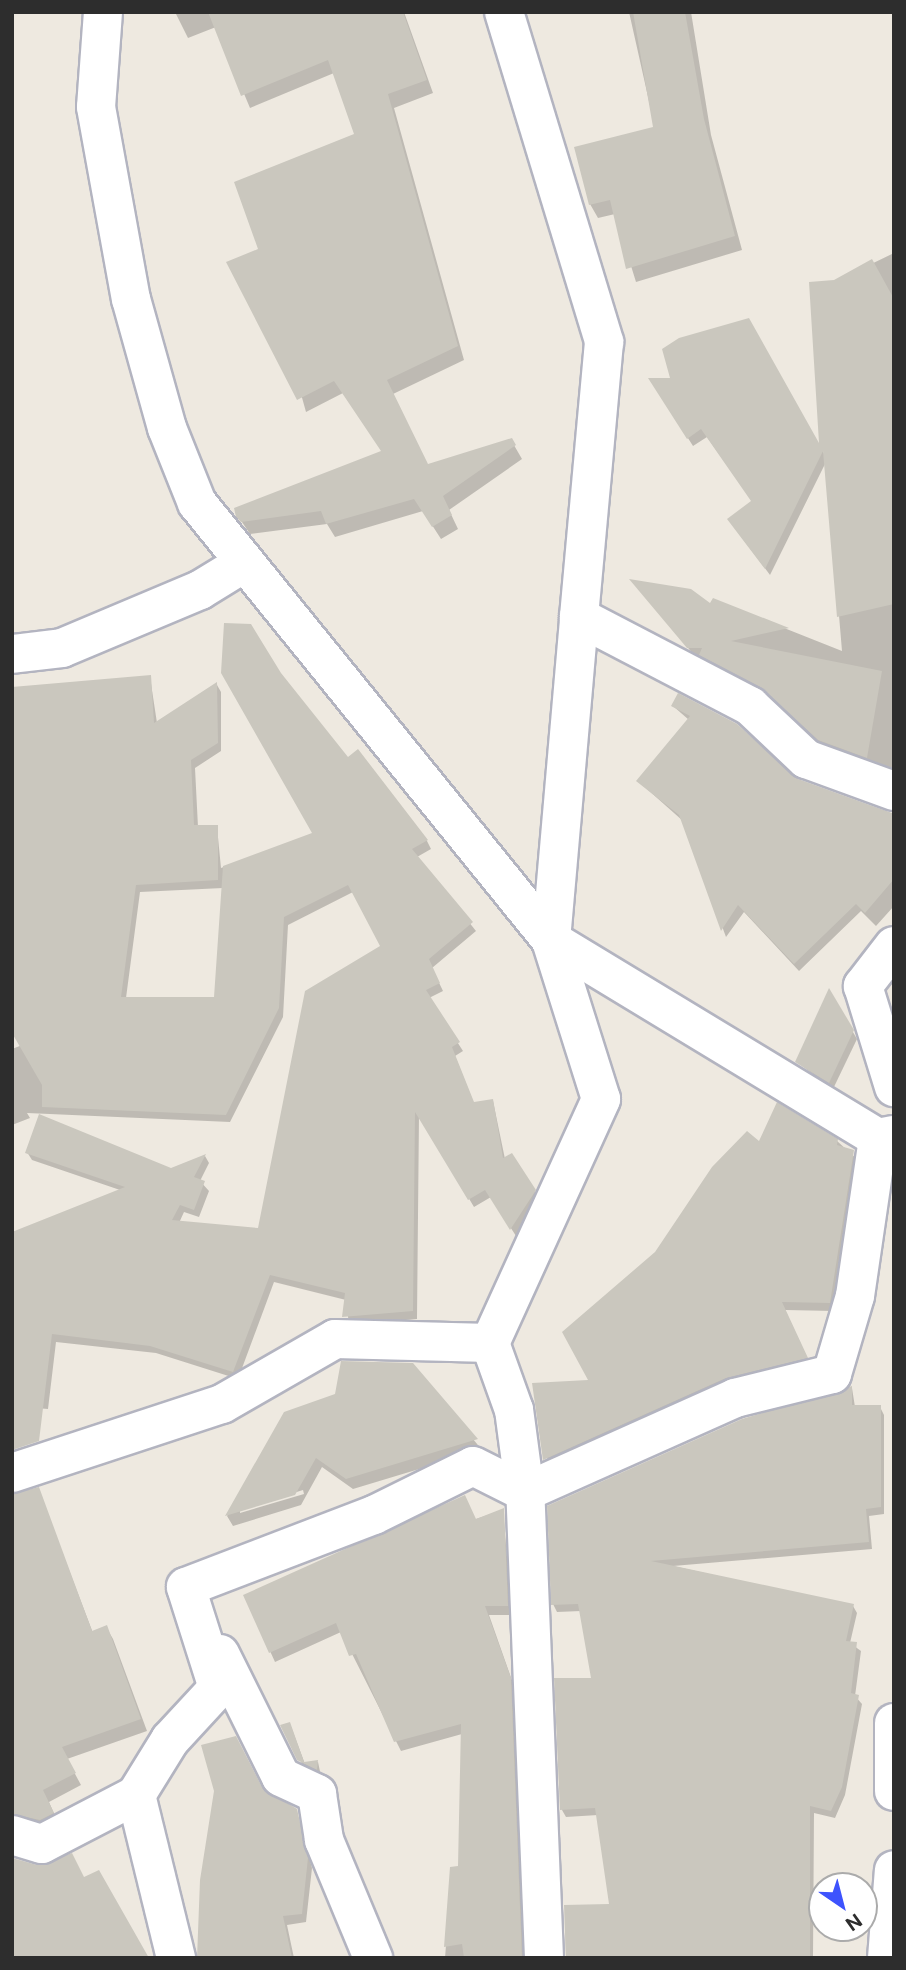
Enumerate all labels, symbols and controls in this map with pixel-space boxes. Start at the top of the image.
north arrow [808,1872,878,1942]
text: N [842,1909,866,1936]

